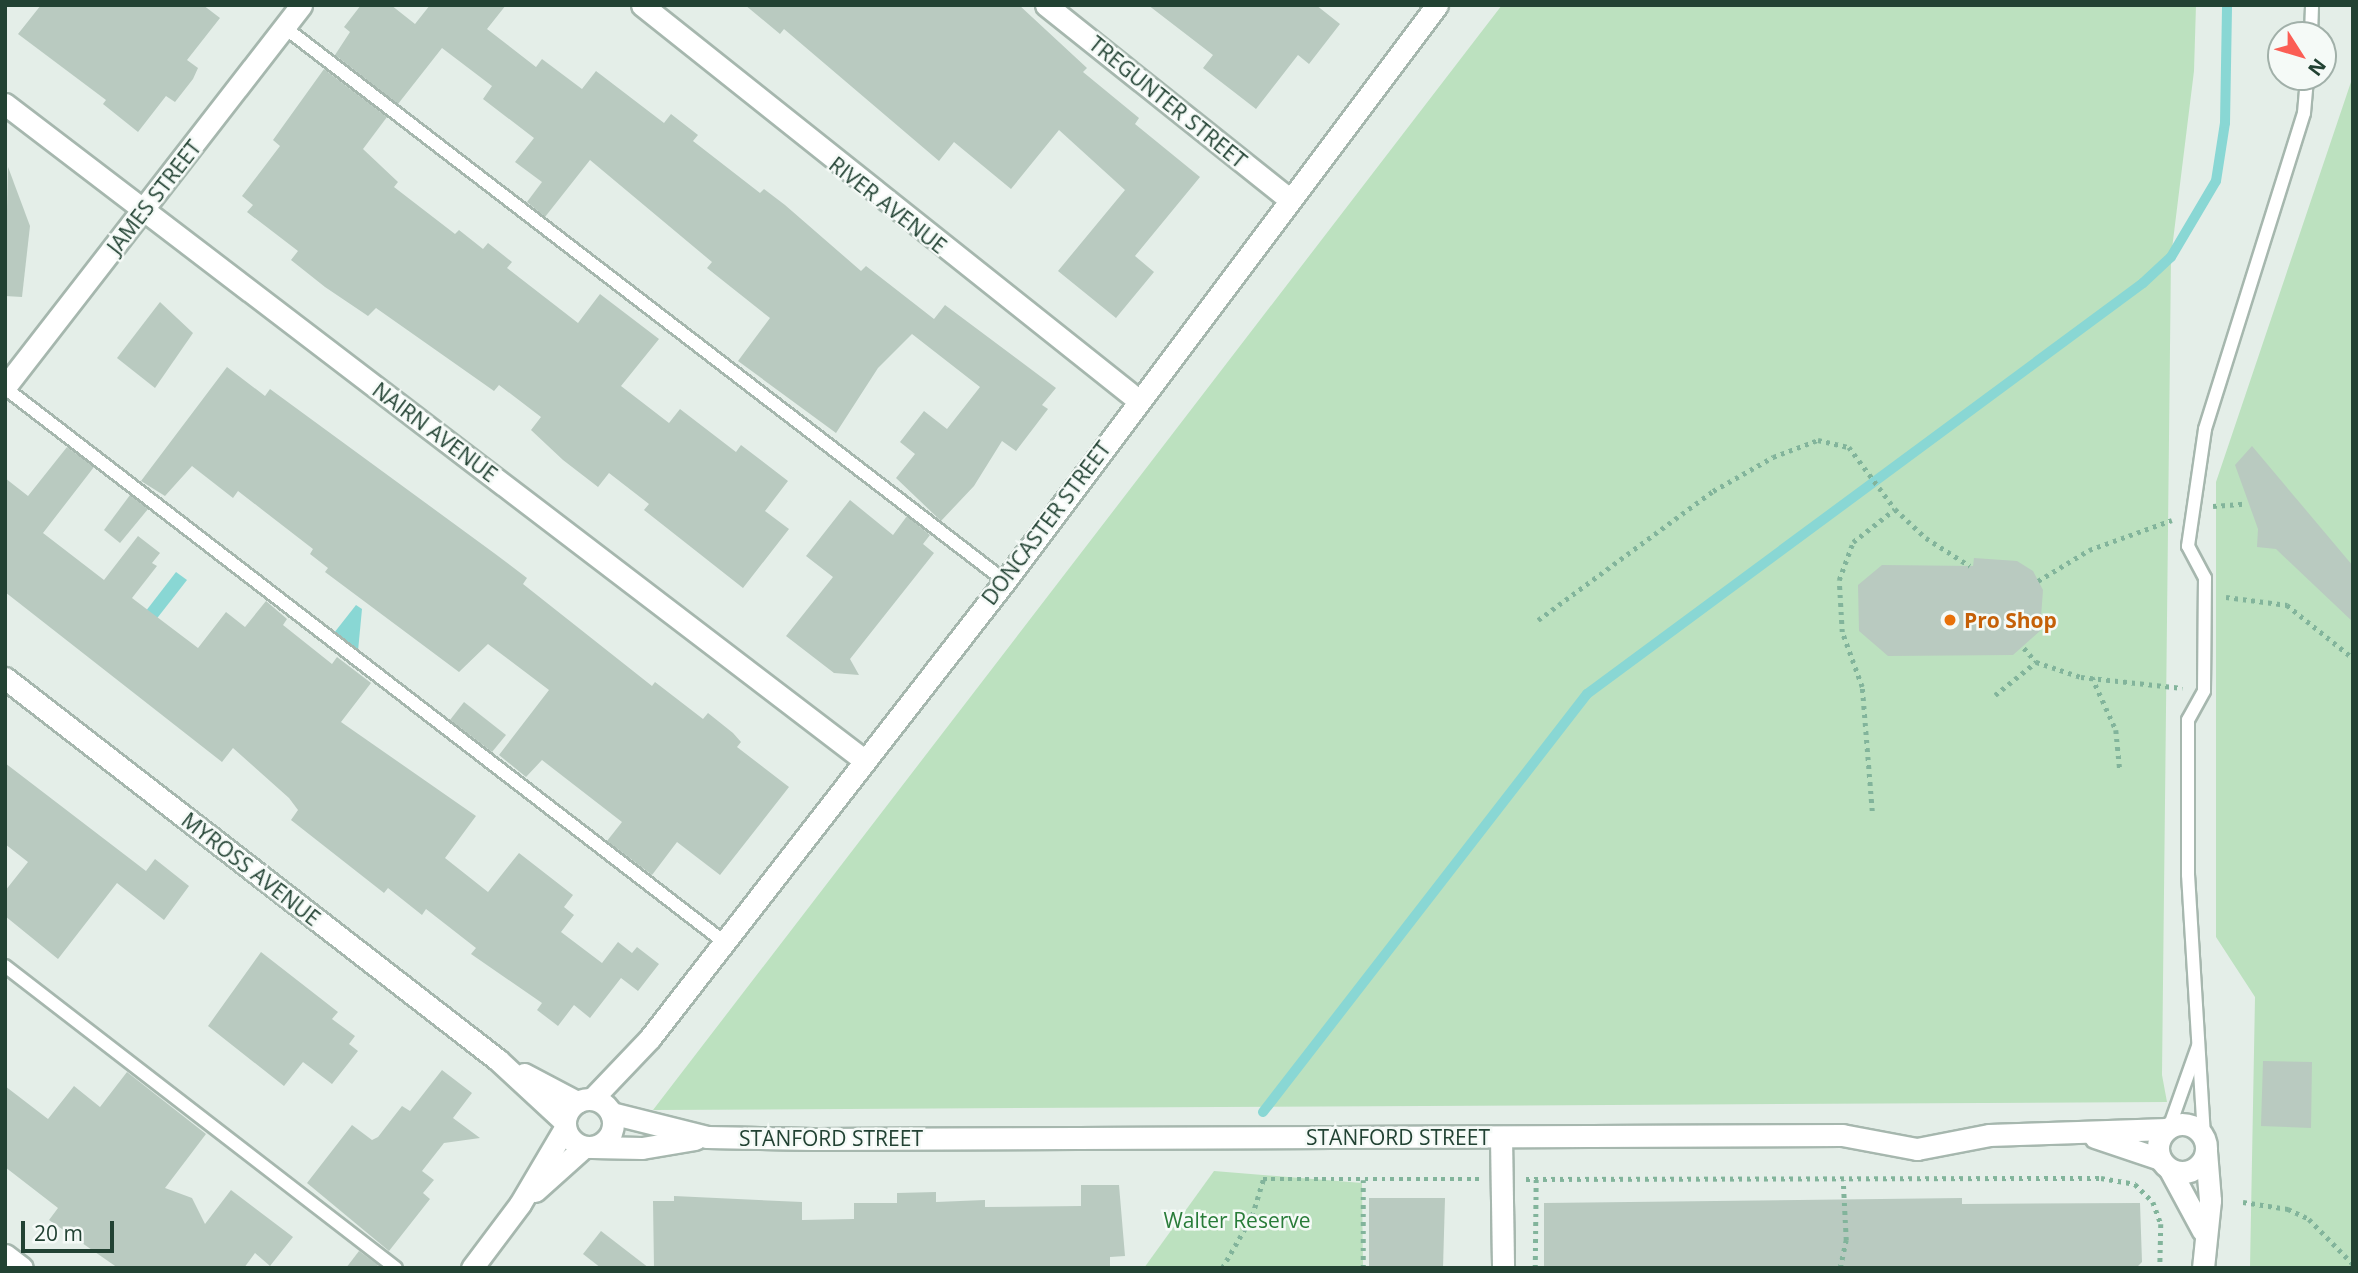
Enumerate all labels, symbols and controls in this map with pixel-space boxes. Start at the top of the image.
north arrow [2267,21,2337,91]
street label: TREGUNTER STREET [1084,31,1252,173]
text: N [2302,53,2332,81]
street label: JAMES STREET [102,135,206,259]
street label: RIVER AVENUE [824,151,952,259]
street label: NAIRN AVENUE [368,377,502,487]
street label: DONCASTER STREET [976,436,1116,610]
place label: Pro Shop [1964,607,2057,633]
marker: Pro Shop [1942,612,1958,628]
street label: MYROSS AVENUE [177,807,325,931]
street label: STANFORD STREET [1306,1124,1490,1150]
street label: STANFORD STREET [739,1125,923,1151]
scale bar [24,1206,117,1250]
park label: Walter Reserve [1163,1207,1311,1233]
text: 20 m [34,1219,83,1247]

